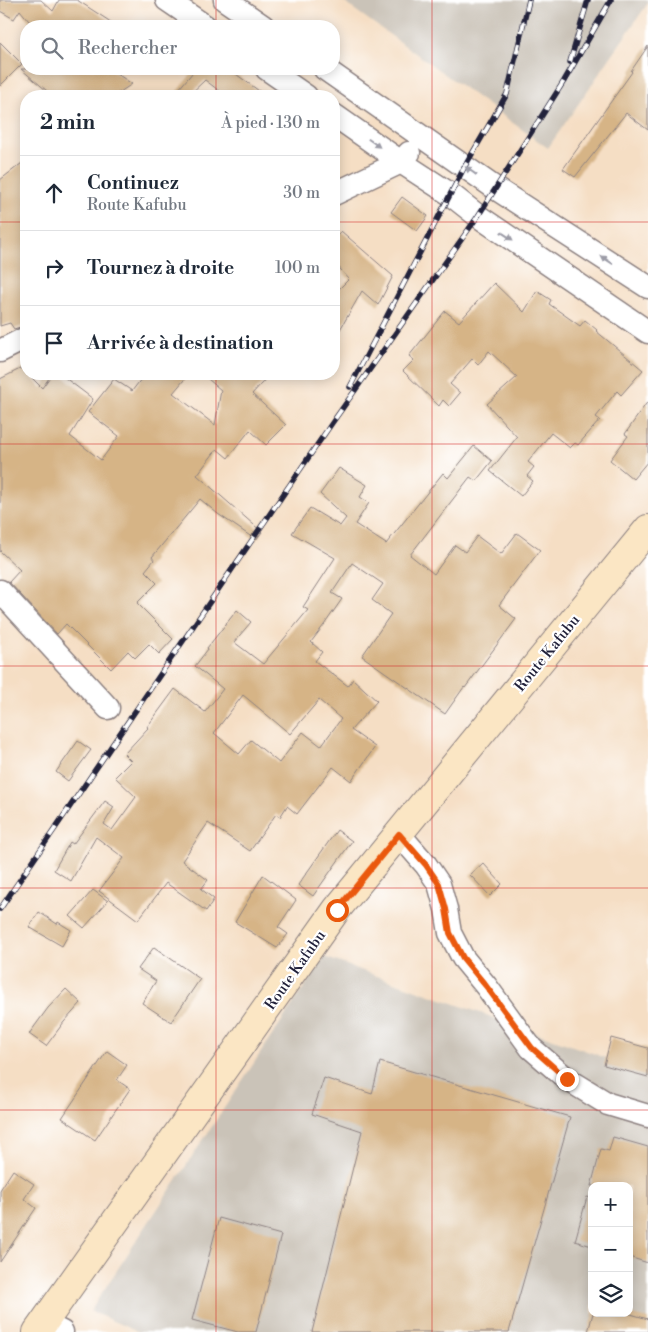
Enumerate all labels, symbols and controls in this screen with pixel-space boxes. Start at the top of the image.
search box [20,20,340,75]
icon: search [38,34,66,62]
text: Rechercher [78,36,177,60]
text: 2 min [40,110,95,136]
text: À pied · 130 m [221,113,320,133]
one-way arrow [367,138,381,148]
one-way arrow [465,166,478,176]
text: Continuez [87,171,179,195]
icon: ahead [40,179,68,207]
text: 30 m [283,183,320,203]
text: Route Kafubu [87,195,187,215]
one-way arrow [500,231,514,241]
icon: right [40,254,68,282]
one-way arrow [600,255,614,265]
text: Tournez à droite [87,256,234,280]
text: 100 m [275,258,320,278]
icon: arrive [40,329,68,357]
text: Arrivée à destination [87,331,273,355]
street label: Route Kafubu [511,611,584,696]
route start [326,899,349,922]
street label: Route Kafubu [261,926,330,1014]
route end [556,1068,579,1091]
map controls [588,1182,633,1317]
button: + [588,1182,633,1227]
button: − [588,1227,633,1272]
button: layers [588,1272,633,1317]

